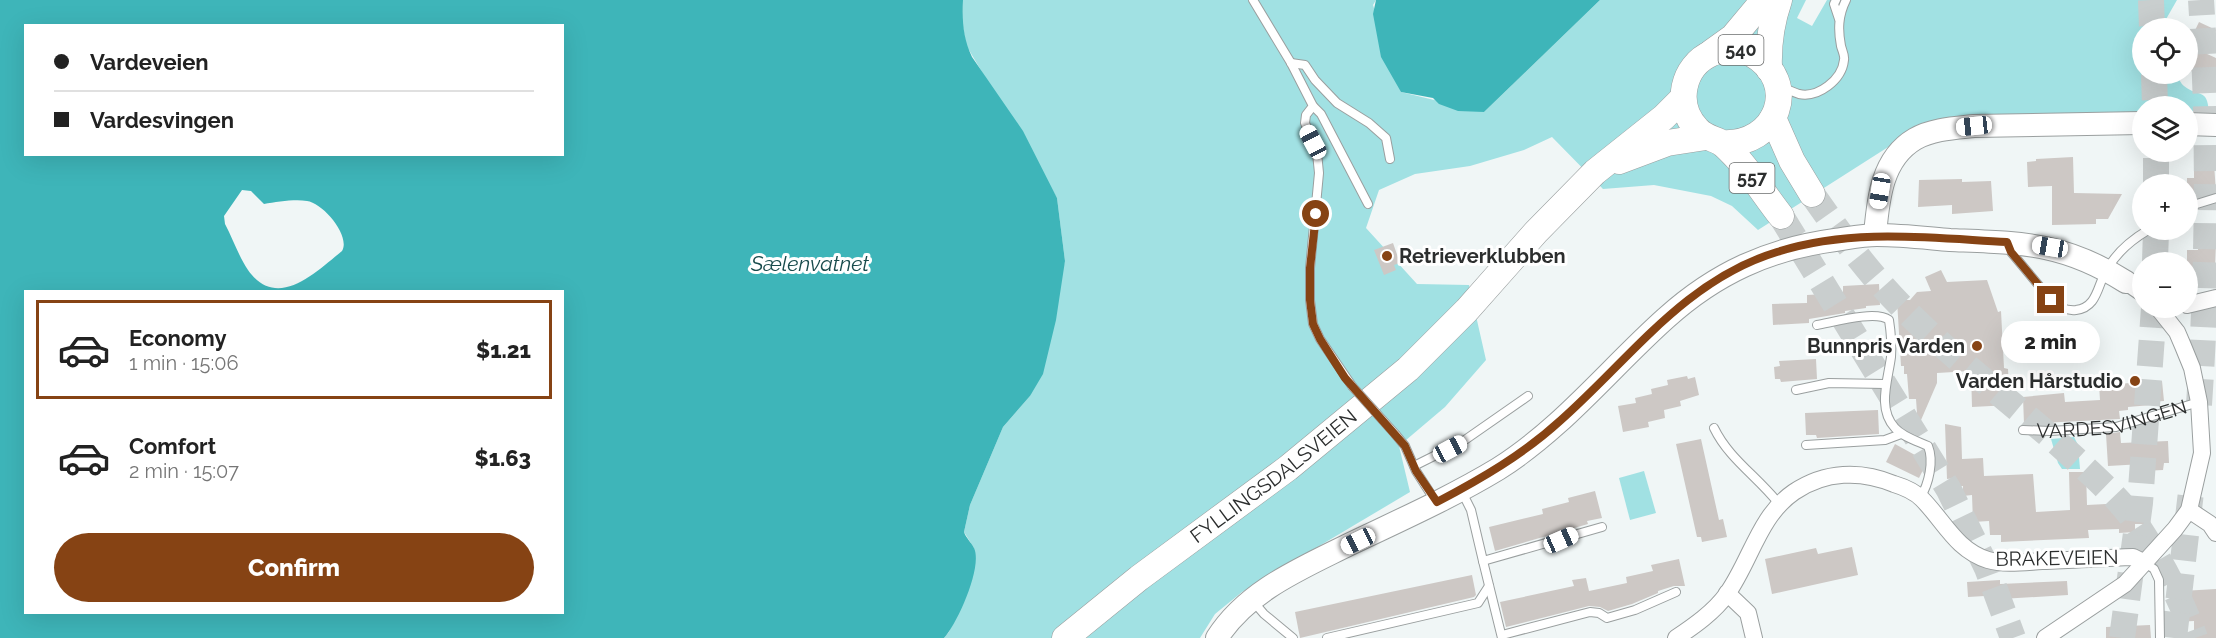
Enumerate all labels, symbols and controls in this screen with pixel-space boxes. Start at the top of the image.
map controls [2132,18,2198,318]
button: locate [2132,18,2198,84]
road number: 540 [1718,35,1764,65]
text: Vardeveien [90,49,209,75]
button: layers [2132,96,2198,162]
text: Vardesvingen [90,107,234,133]
car [1955,115,1993,137]
car [1297,122,1329,162]
road number: 557 [1730,163,1774,193]
car [1868,172,1892,210]
button: + [2132,174,2198,240]
route start [1302,200,1329,227]
car [2031,235,2069,259]
place label: Retrieverklubben [1399,244,1566,268]
marker: Retrieverklubben [1380,249,1394,263]
water label: Sælenvatnet [750,251,869,276]
button: − [2132,252,2198,318]
route end [2037,286,2064,313]
callout: 2 min [2002,321,2100,363]
icon: car [57,323,111,377]
text: Economy [129,325,227,351]
text: 2 min [2024,330,2077,354]
place label: Bunnpris Varden [1807,334,1965,358]
text: $1.21 [476,337,531,363]
marker: Bunnpris Varden [1970,339,1984,353]
text: 1 min · 15:06 [129,351,239,375]
place label: Varden Hårstudio [1956,369,2123,393]
marker: Varden Hårstudio [2128,374,2142,388]
street label: VARDESVINGEN [2036,394,2190,443]
street label: FYLLINGSDALSVEIEN [1185,404,1362,548]
icon: car [57,431,111,485]
text: Comfort [129,433,216,459]
car [1430,433,1470,465]
text: $1.63 [475,445,531,471]
text: 2 min · 15:07 [129,459,239,483]
car [1541,524,1581,556]
car [1338,525,1378,557]
button: Confirm [54,533,534,602]
street label: BRAKEVEIEN [1995,545,2119,571]

